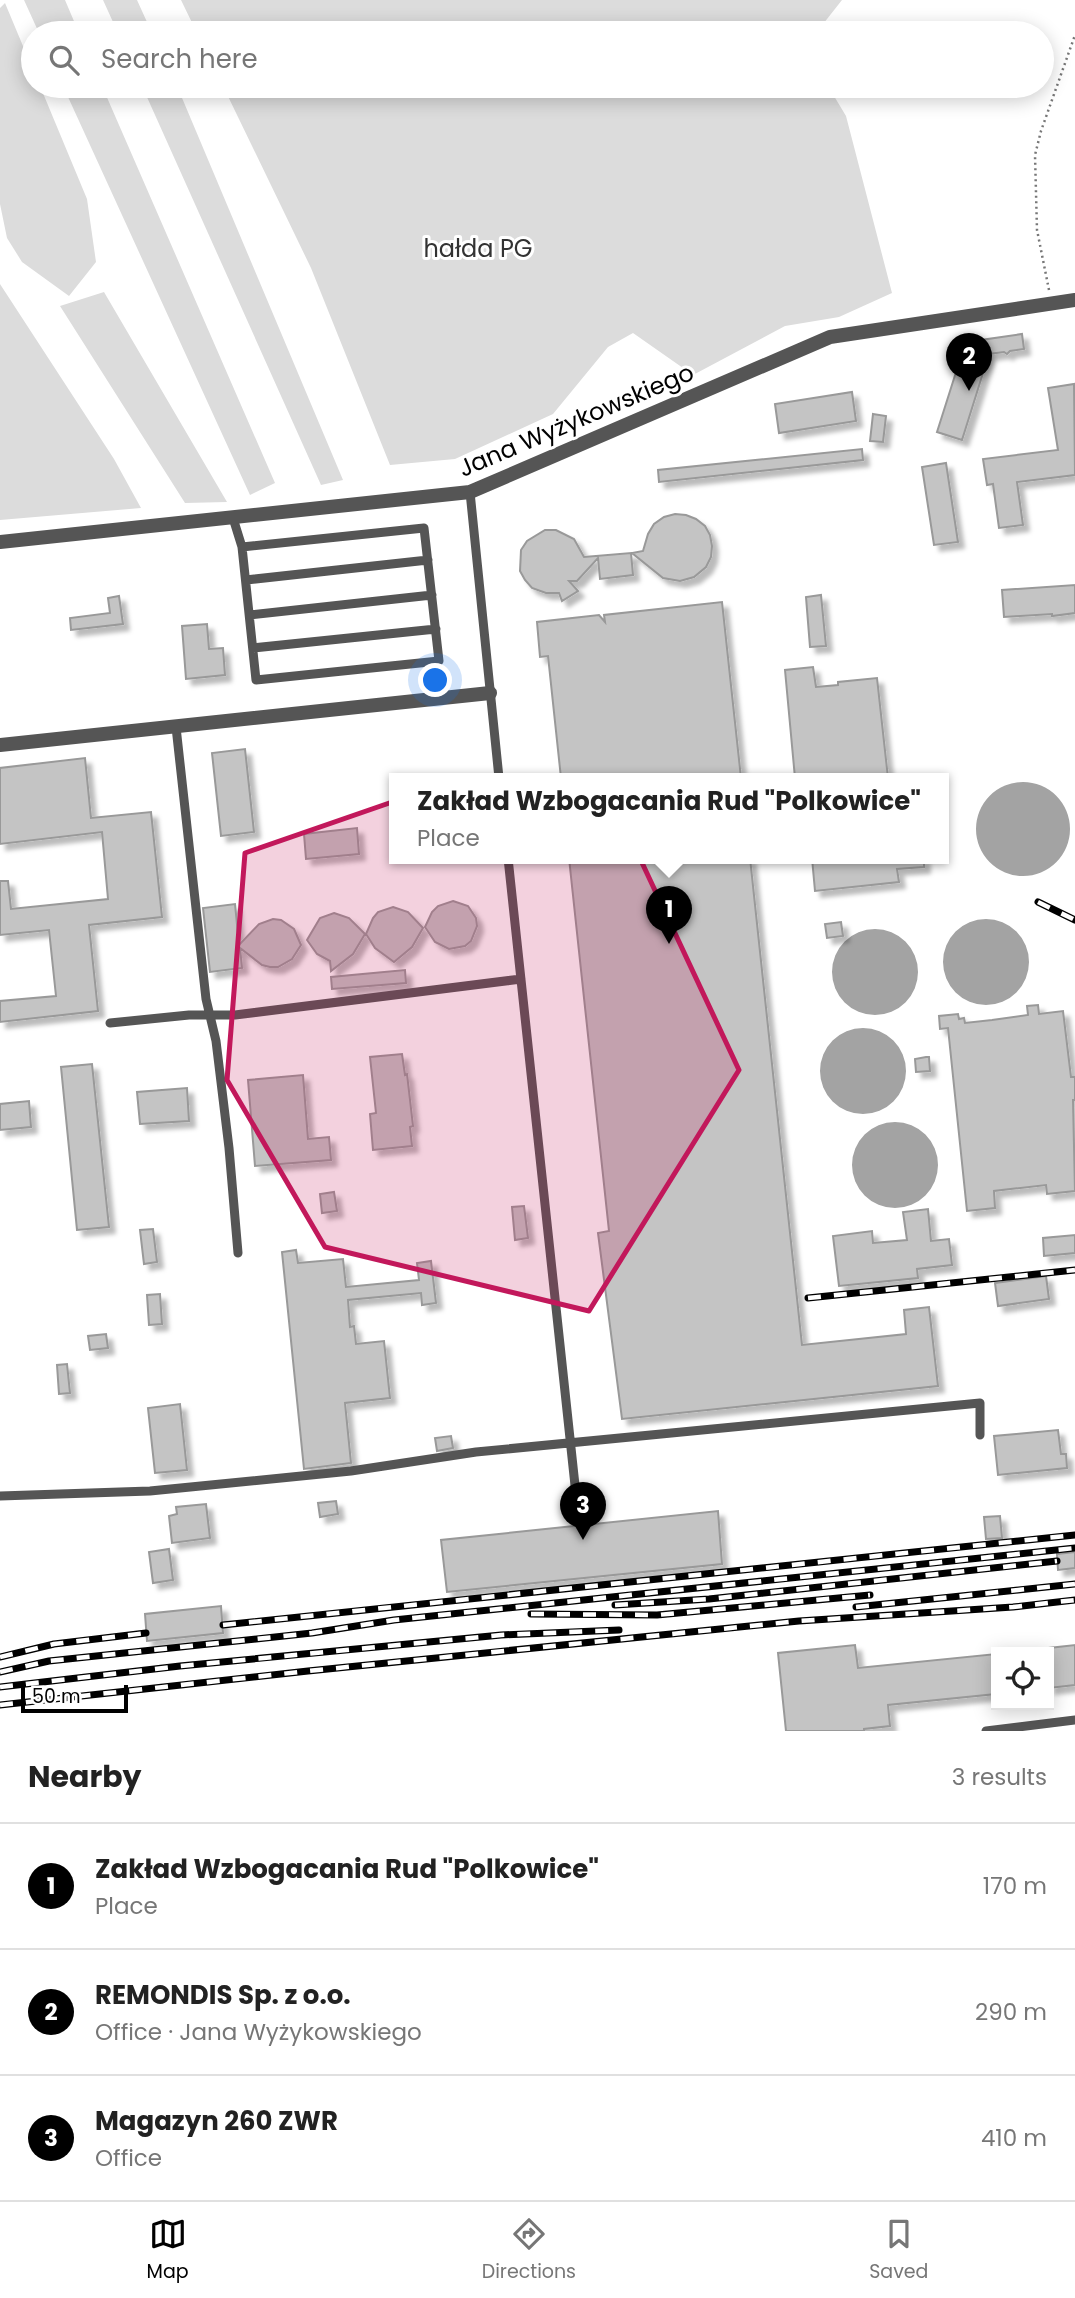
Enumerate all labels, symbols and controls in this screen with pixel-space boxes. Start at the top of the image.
search box [21,21,1054,98]
icon: search [45,41,83,79]
text: Search here [101,41,258,77]
park label: hałda PG [423,232,533,265]
pin: 2 [946,333,992,391]
street label: Jana Wyżykowskiego [453,355,699,485]
your location [418,663,452,697]
popup [389,773,949,864]
text: Zakład Wzbogacania Rud "Polkowice" [417,783,921,819]
text: Place [417,822,480,854]
pin: 1 [646,886,692,944]
pin: 3 [560,1482,606,1540]
map controls [991,1647,1054,1710]
button: locate [991,1647,1054,1710]
scale bar [21,1682,128,1714]
text: 50 m [32,1683,81,1710]
text: Nearby [28,1755,142,1798]
text: 3 results [952,1761,1047,1793]
text: Zakład Wzbogacania Rud "Polkowice" [95,1851,599,1887]
text: 1 [47,1870,55,1902]
text: 170 m [983,1870,1047,1902]
text: Place [95,1890,158,1922]
text: REMONDIS Sp. z o.o. [95,1977,351,2013]
text: 2 [44,1996,58,2028]
text: 290 m [975,1996,1047,2028]
text: Office · Jana Wyżykowskiego [95,2016,422,2048]
text: Magazyn 260 ZWR [95,2103,338,2139]
text: 3 [44,2122,58,2154]
text: 410 m [981,2122,1047,2154]
text: Office [95,2142,162,2174]
tab: Map [147,2215,189,2286]
tab: Directions [482,2215,576,2286]
tab: Saved [869,2215,928,2286]

